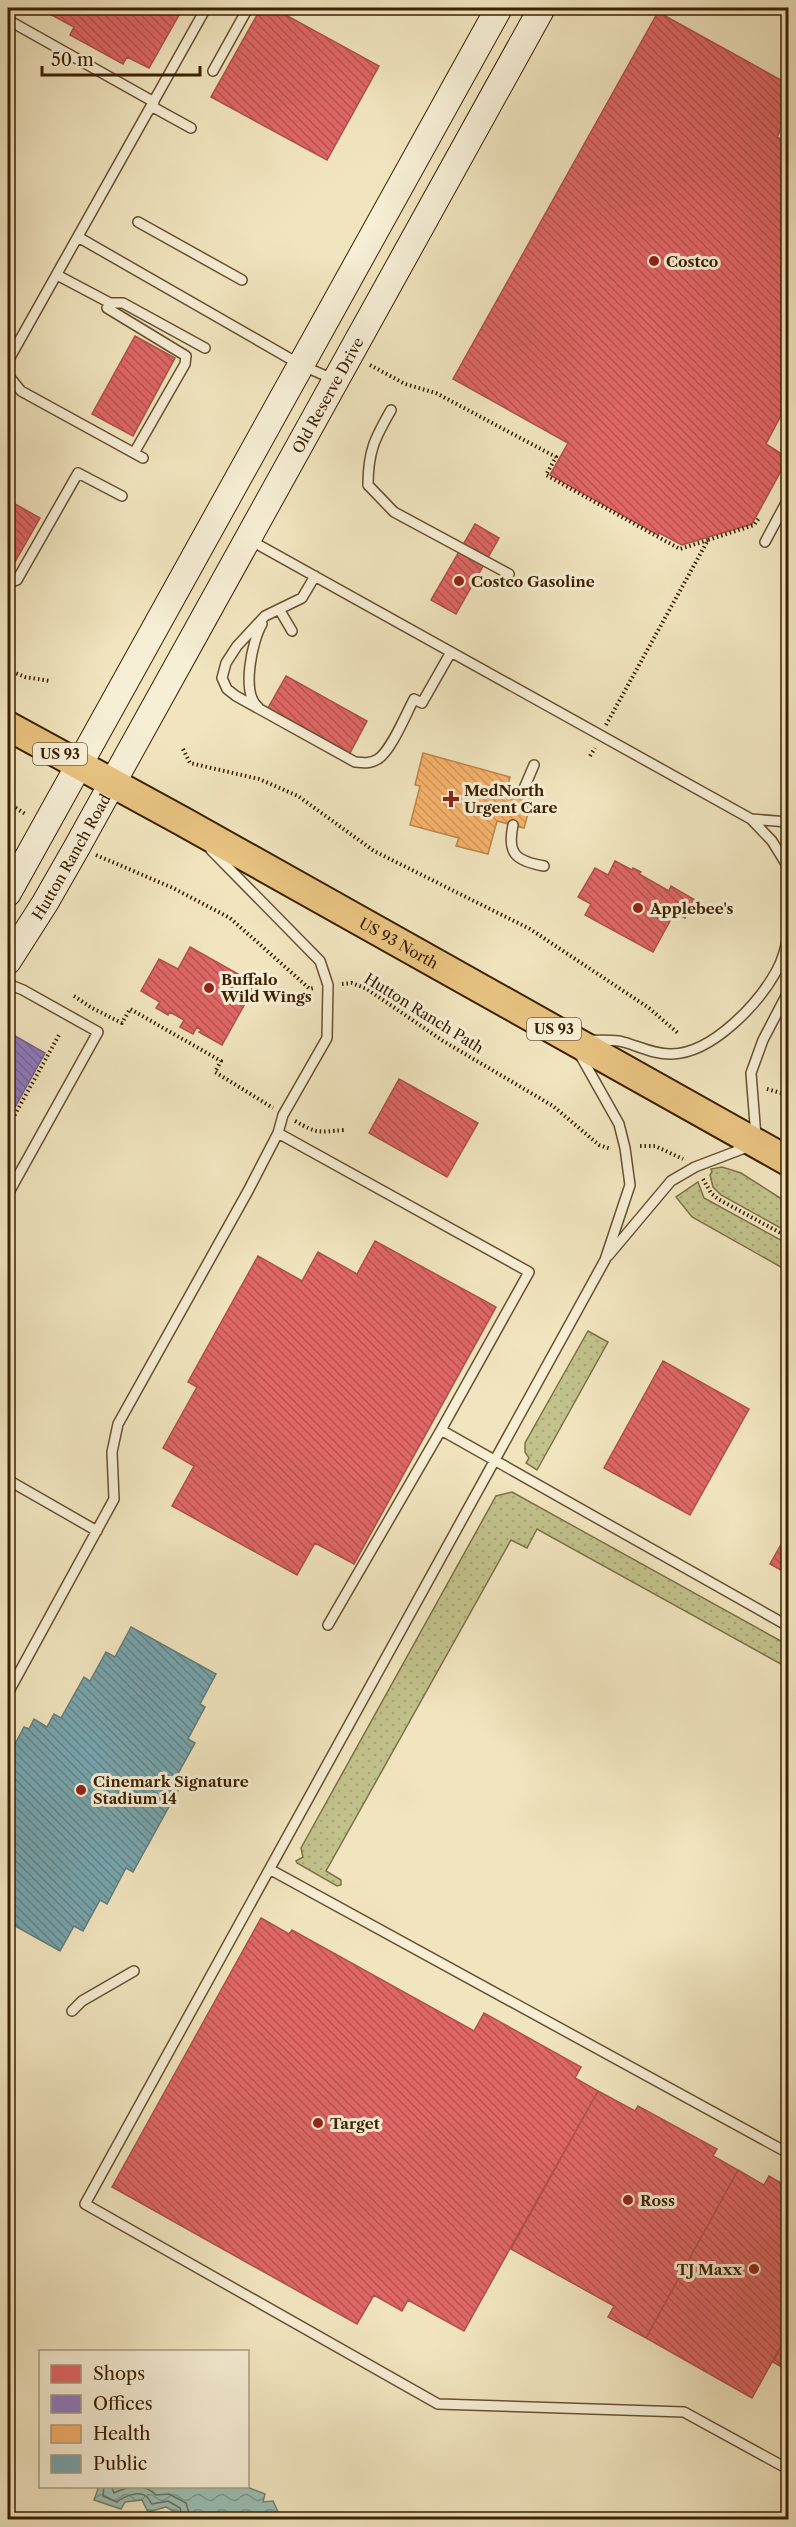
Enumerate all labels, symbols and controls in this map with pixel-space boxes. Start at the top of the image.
scale bar [42,39,200,77]
text: 50 m [51,49,94,71]
place label: Costco [666,252,718,271]
marker: Costco [647,254,661,268]
street label: Old Reserve Drive [288,334,367,456]
place label: Costco Gasoline [471,572,595,591]
marker: Costco Gasoline [452,574,466,588]
road number: US 93 [33,743,87,765]
place label: MedNorth Urgent Care [464,781,558,817]
street label: Hutton Ranch Road [27,790,114,923]
marker: MedNorth Urgent Care [442,790,460,808]
place label: Applebee's [649,899,734,918]
marker: Applebee's [631,901,645,915]
street label: US 93 North [356,913,442,973]
street label: Hutton Ranch Path [361,969,488,1058]
place label: Buffalo Wild Wings [220,970,312,1006]
marker: Buffalo Wild Wings [202,981,216,995]
road number: US 93 [527,1018,581,1040]
place label: Cinemark Signature Stadium 14 [93,1772,249,1808]
marker: Cinemark Signature Stadium 14 [74,1783,88,1797]
place label: Target [330,2114,380,2133]
marker: Target [311,2116,325,2130]
place label: Ross [640,2191,675,2210]
marker: Ross [621,2193,635,2207]
place label: TJ Maxx [677,2260,742,2279]
marker: TJ Maxx [747,2262,761,2276]
legend [39,2350,249,2488]
text: Shops [93,2363,145,2385]
text: Offices [93,2393,153,2415]
text: Health [93,2423,151,2445]
text: Public [93,2453,147,2475]

